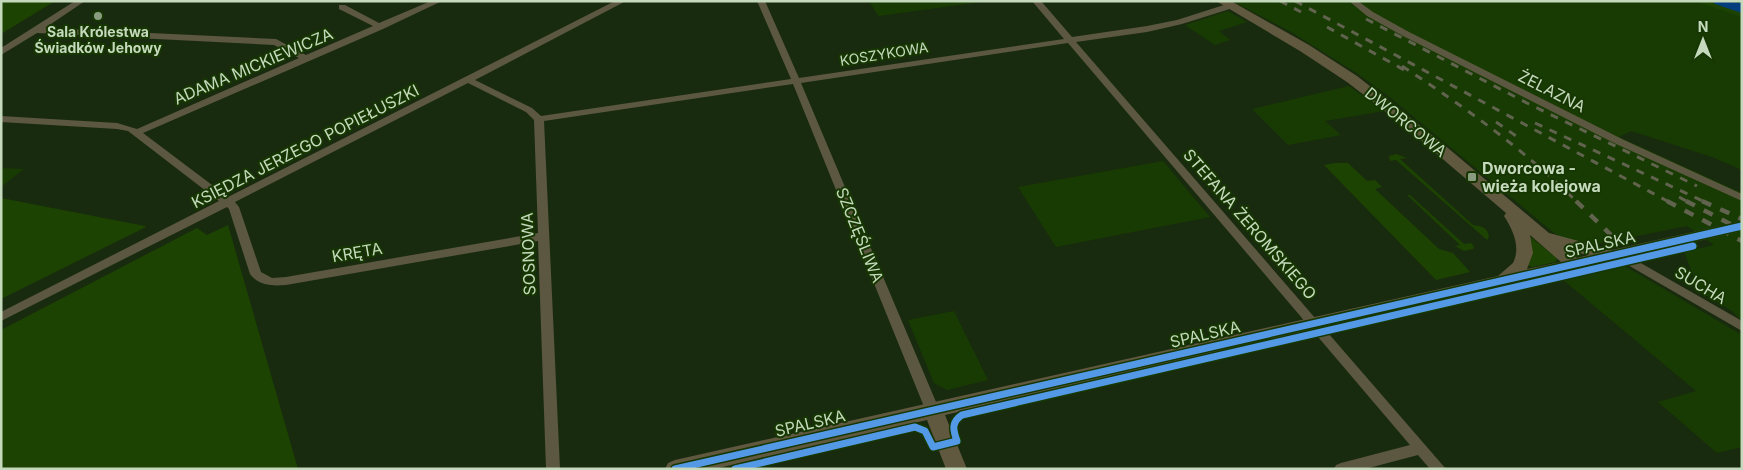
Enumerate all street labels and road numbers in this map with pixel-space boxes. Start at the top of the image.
street label: ADAMA MICKIEWICZA [170,23,336,109]
street label: KOSZYKOWA [839,38,930,69]
street label: ŻELAZNA [1515,66,1589,116]
street label: KSIĘDZA JERZEGO POPIEŁUSZKI [188,80,422,212]
street label: DWORCOWA [1361,83,1451,161]
street label: STEFANA ŻEROMSKIEGO [1179,145,1321,303]
street label: SZCZĘŚLIWA [832,185,888,285]
street label: SOSNOWA [517,212,539,296]
street label: SPALSKA [1563,226,1637,262]
street label: KRĘTA [330,238,384,266]
street label: SUCHA [1672,262,1730,308]
street label: SPALSKA [1168,316,1242,352]
street label: SPALSKA [773,405,847,441]

